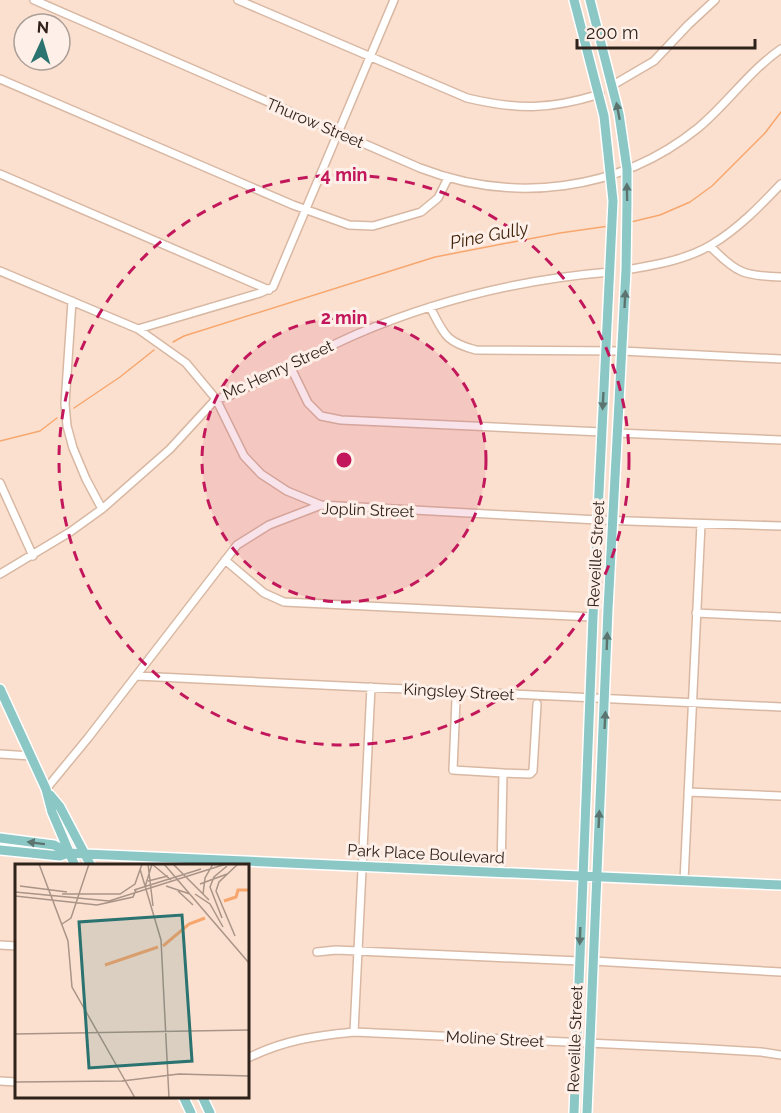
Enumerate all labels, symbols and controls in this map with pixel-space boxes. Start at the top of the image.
north arrow [12,12,72,72]
scale bar [577,12,756,50]
text: N [36,18,50,37]
text: 200 m [586,22,639,43]
street label: Thurow Street [263,94,367,152]
one-way arrow [613,101,622,120]
text: 4 min [321,164,367,185]
one-way arrow [622,182,632,201]
water label: Pine Gully [448,217,531,253]
one-way arrow [620,289,629,308]
text: 2 min [321,307,367,328]
street label: Mc Henry Street [220,336,337,404]
one-way arrow [599,392,608,411]
centre of rings [334,450,354,470]
street label: Joplin Street [321,499,415,521]
street label: Reveille Street [584,499,608,608]
one-way arrow [603,631,612,650]
street label: Kingsley Street [403,680,516,704]
one-way arrow [600,711,609,730]
one-way arrow [595,810,604,829]
one-way arrow [26,838,45,848]
street label: Park Place Boulevard [347,840,505,868]
inset map [15,864,249,1098]
one-way arrow [575,926,585,945]
street label: Reveille Street [564,985,586,1093]
street label: Moline Street [445,1027,545,1051]

